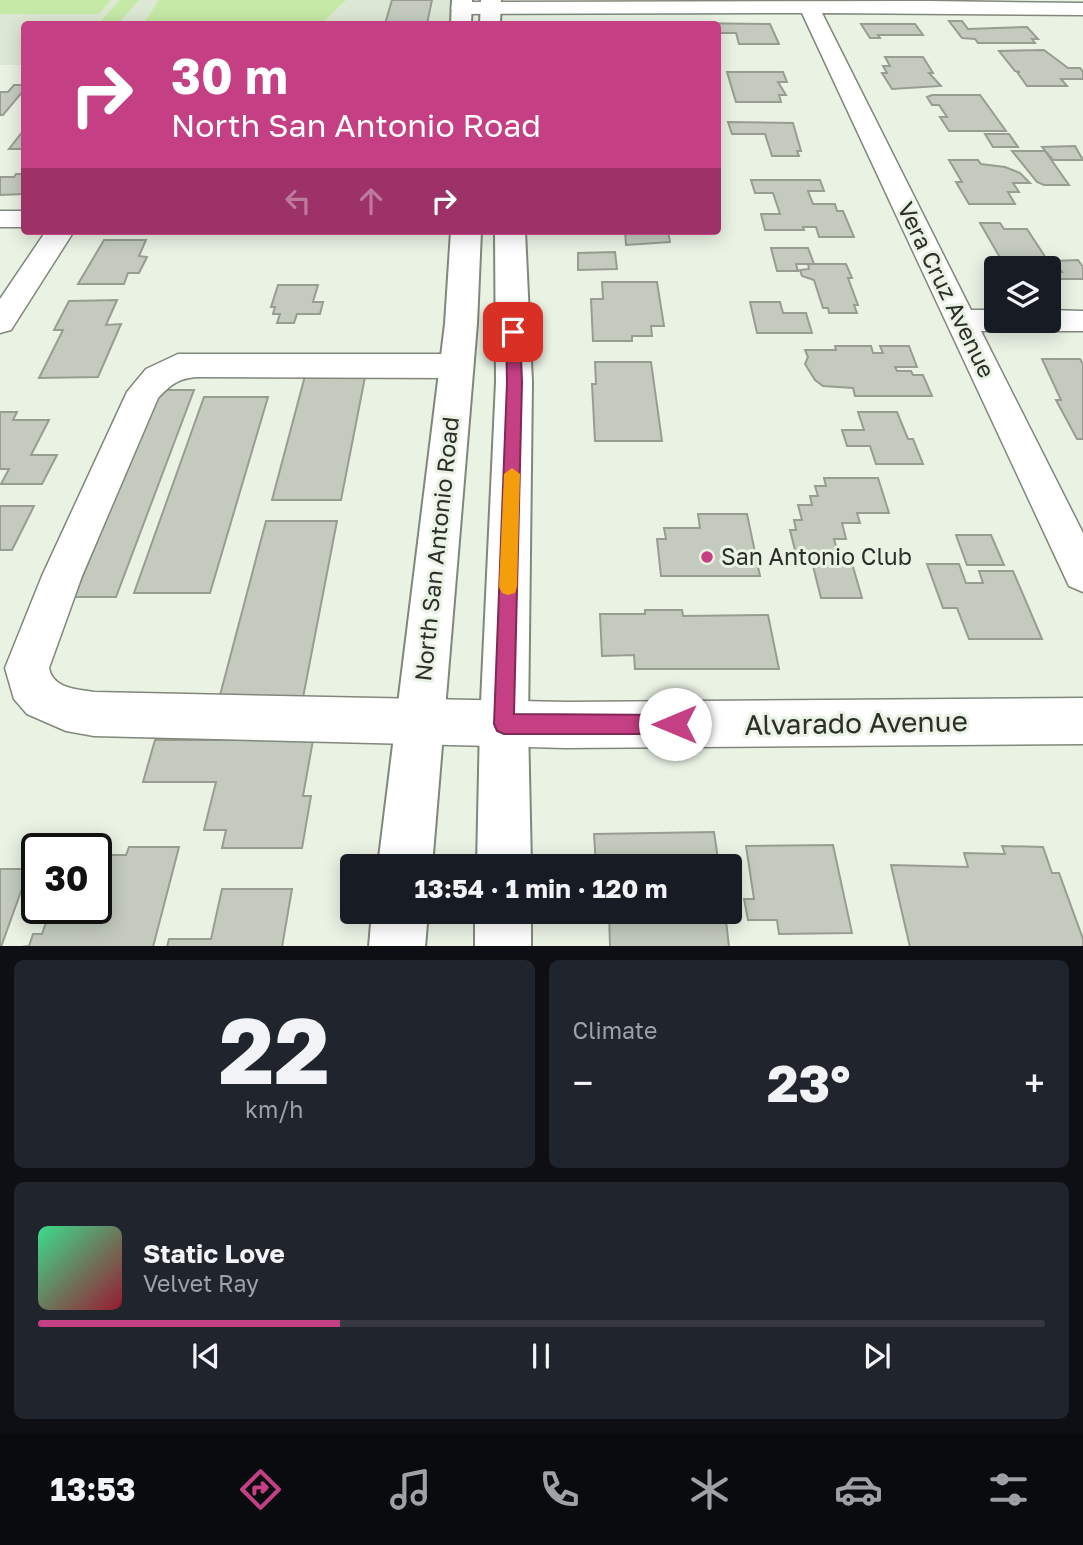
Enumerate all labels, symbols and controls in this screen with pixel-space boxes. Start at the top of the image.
text: 30 m [171,46,288,105]
icon: right [56,49,147,140]
text: North San Antonio Road [171,106,541,144]
icon: left [279,182,317,220]
icon: ahead [352,182,390,220]
icon: right [425,182,463,220]
street label: Vera Cruz Avenue [892,197,1002,382]
map controls [984,256,1061,333]
button: layers [984,256,1061,333]
pin [483,302,543,362]
icon: arrive [494,313,532,351]
street label: North San Antonio Road [408,415,464,683]
place label: San Antonio Club [721,542,912,570]
marker: San Antonio Club [699,549,715,565]
position arrow [638,687,712,761]
street label: Alvarado Avenue [744,704,968,741]
speed limit sign: 30 [21,833,112,924]
text: 13:54 · 1 min · 120 m [414,873,668,904]
text: 22 [219,995,330,1104]
text: Climate [573,1016,657,1044]
text: 23° [767,1051,851,1113]
text: − [573,1060,593,1105]
text: + [1024,1060,1045,1105]
text: km/h [245,1095,304,1123]
text: Static Love [143,1238,285,1269]
text: Velvet Ray [143,1269,259,1297]
icon: previous [187,1337,225,1375]
icon: pause [522,1337,560,1375]
icon: next [858,1337,896,1375]
icon: directions [236,1465,285,1514]
icon: music [386,1465,435,1514]
icon: phone [535,1465,584,1514]
icon: climate [685,1465,734,1514]
icon: car [834,1465,883,1514]
icon: filters [984,1465,1033,1514]
text: 13:53 [50,1470,136,1508]

